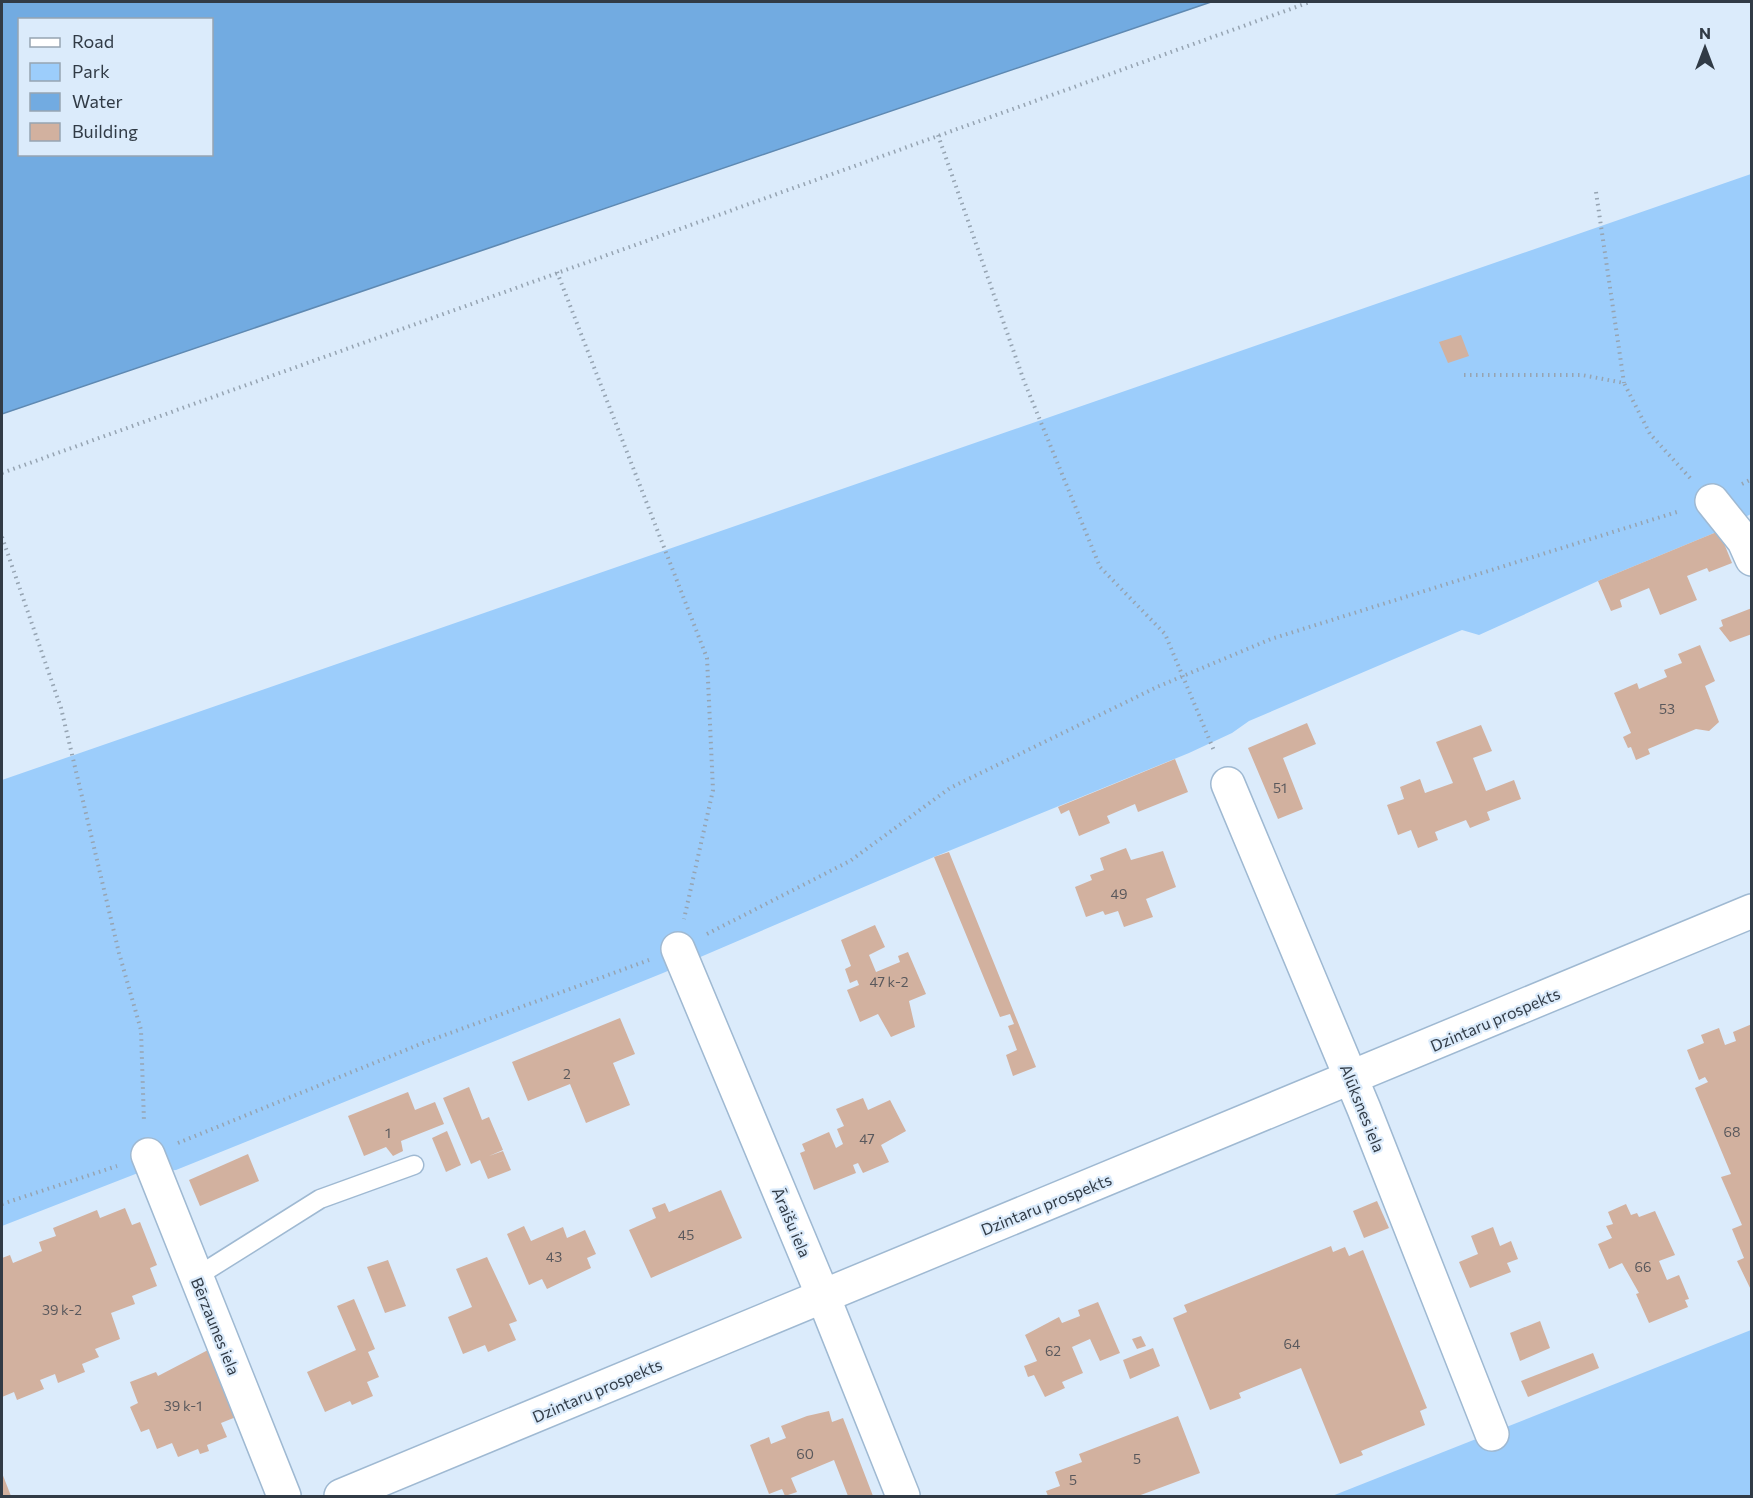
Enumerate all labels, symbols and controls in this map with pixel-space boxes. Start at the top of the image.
legend [18,18,213,156]
north arrow [1675,18,1735,78]
text: N [1699,23,1711,42]
text: Road [72,30,114,52]
text: Park [72,60,110,82]
text: Water [72,90,123,112]
text: Building [72,120,138,142]
house number: 53 [1659,700,1675,717]
house number: 51 [1273,779,1287,796]
house number: 49 [1111,885,1127,902]
house number: 47 k-2 [869,973,909,990]
street label: Dzintaru prospekts [1427,983,1563,1055]
street label: Alūksnes iela [1337,1061,1389,1155]
house number: 2 [563,1065,571,1082]
house number: 68 [1724,1123,1741,1140]
house number: 1 [385,1124,391,1141]
house number: 47 [859,1130,875,1147]
street label: Dzintaru prospekts [978,1169,1114,1239]
street label: Āraišu iela [769,1184,815,1260]
house number: 45 [678,1226,694,1243]
house number: 43 [546,1248,562,1265]
house number: 66 [1635,1258,1652,1275]
street label: Bērzaunes iela [188,1275,244,1377]
house number: 39 k-2 [42,1301,82,1318]
house number: 64 [1284,1335,1301,1352]
house number: 62 [1045,1342,1061,1359]
street label: Dzintaru prospekts [529,1354,665,1426]
house number: 39 k-1 [164,1397,202,1414]
house number: 60 [796,1445,814,1462]
house number: 5 [1133,1450,1141,1467]
house number: 5 [1069,1471,1077,1488]

